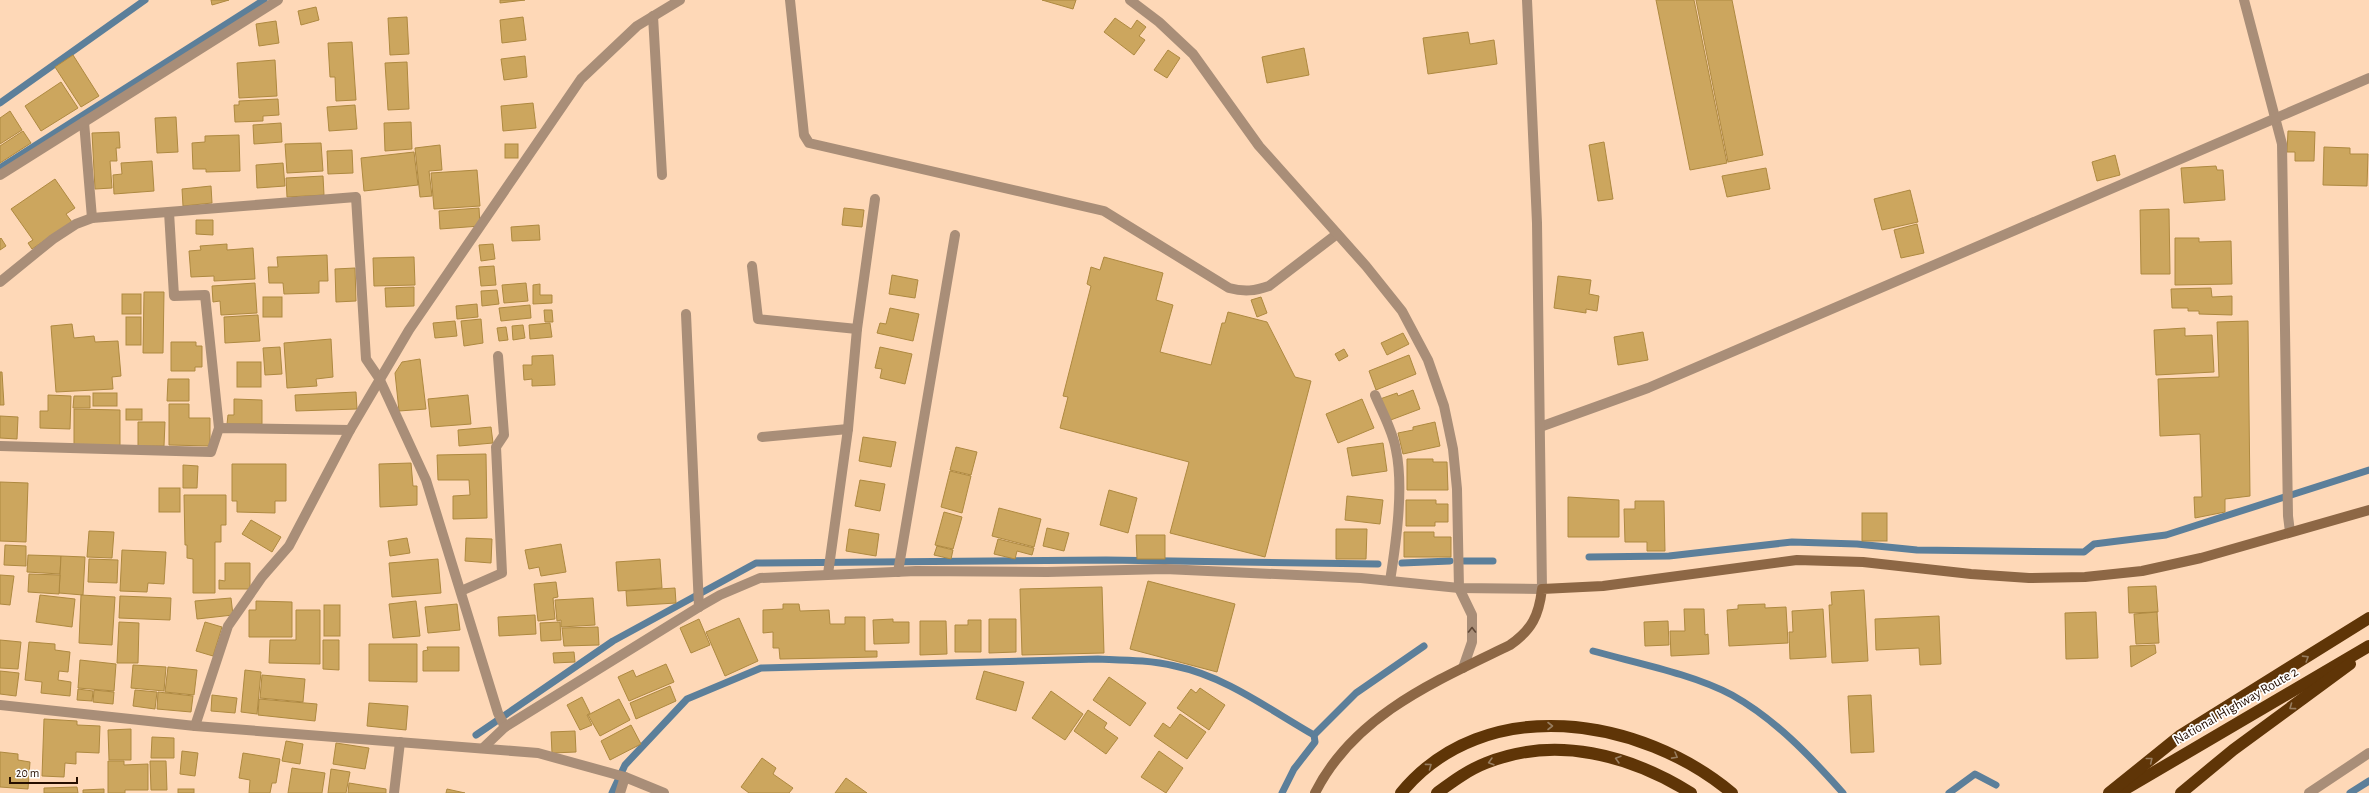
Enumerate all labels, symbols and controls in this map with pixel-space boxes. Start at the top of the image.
one-way arrow [1468,627,1476,633]
one-way arrow [2302,656,2309,663]
street label: National Highway Route 2 [2171,665,2301,747]
one-way arrow [2290,702,2297,709]
one-way arrow [1547,722,1553,730]
one-way arrow [1671,751,1678,758]
one-way arrow [1615,755,1622,764]
one-way arrow [1487,757,1494,766]
one-way arrow [2146,758,2153,765]
scale bar [10,759,77,785]
one-way arrow [1425,763,1432,771]
text: 20 m [16,767,39,779]

